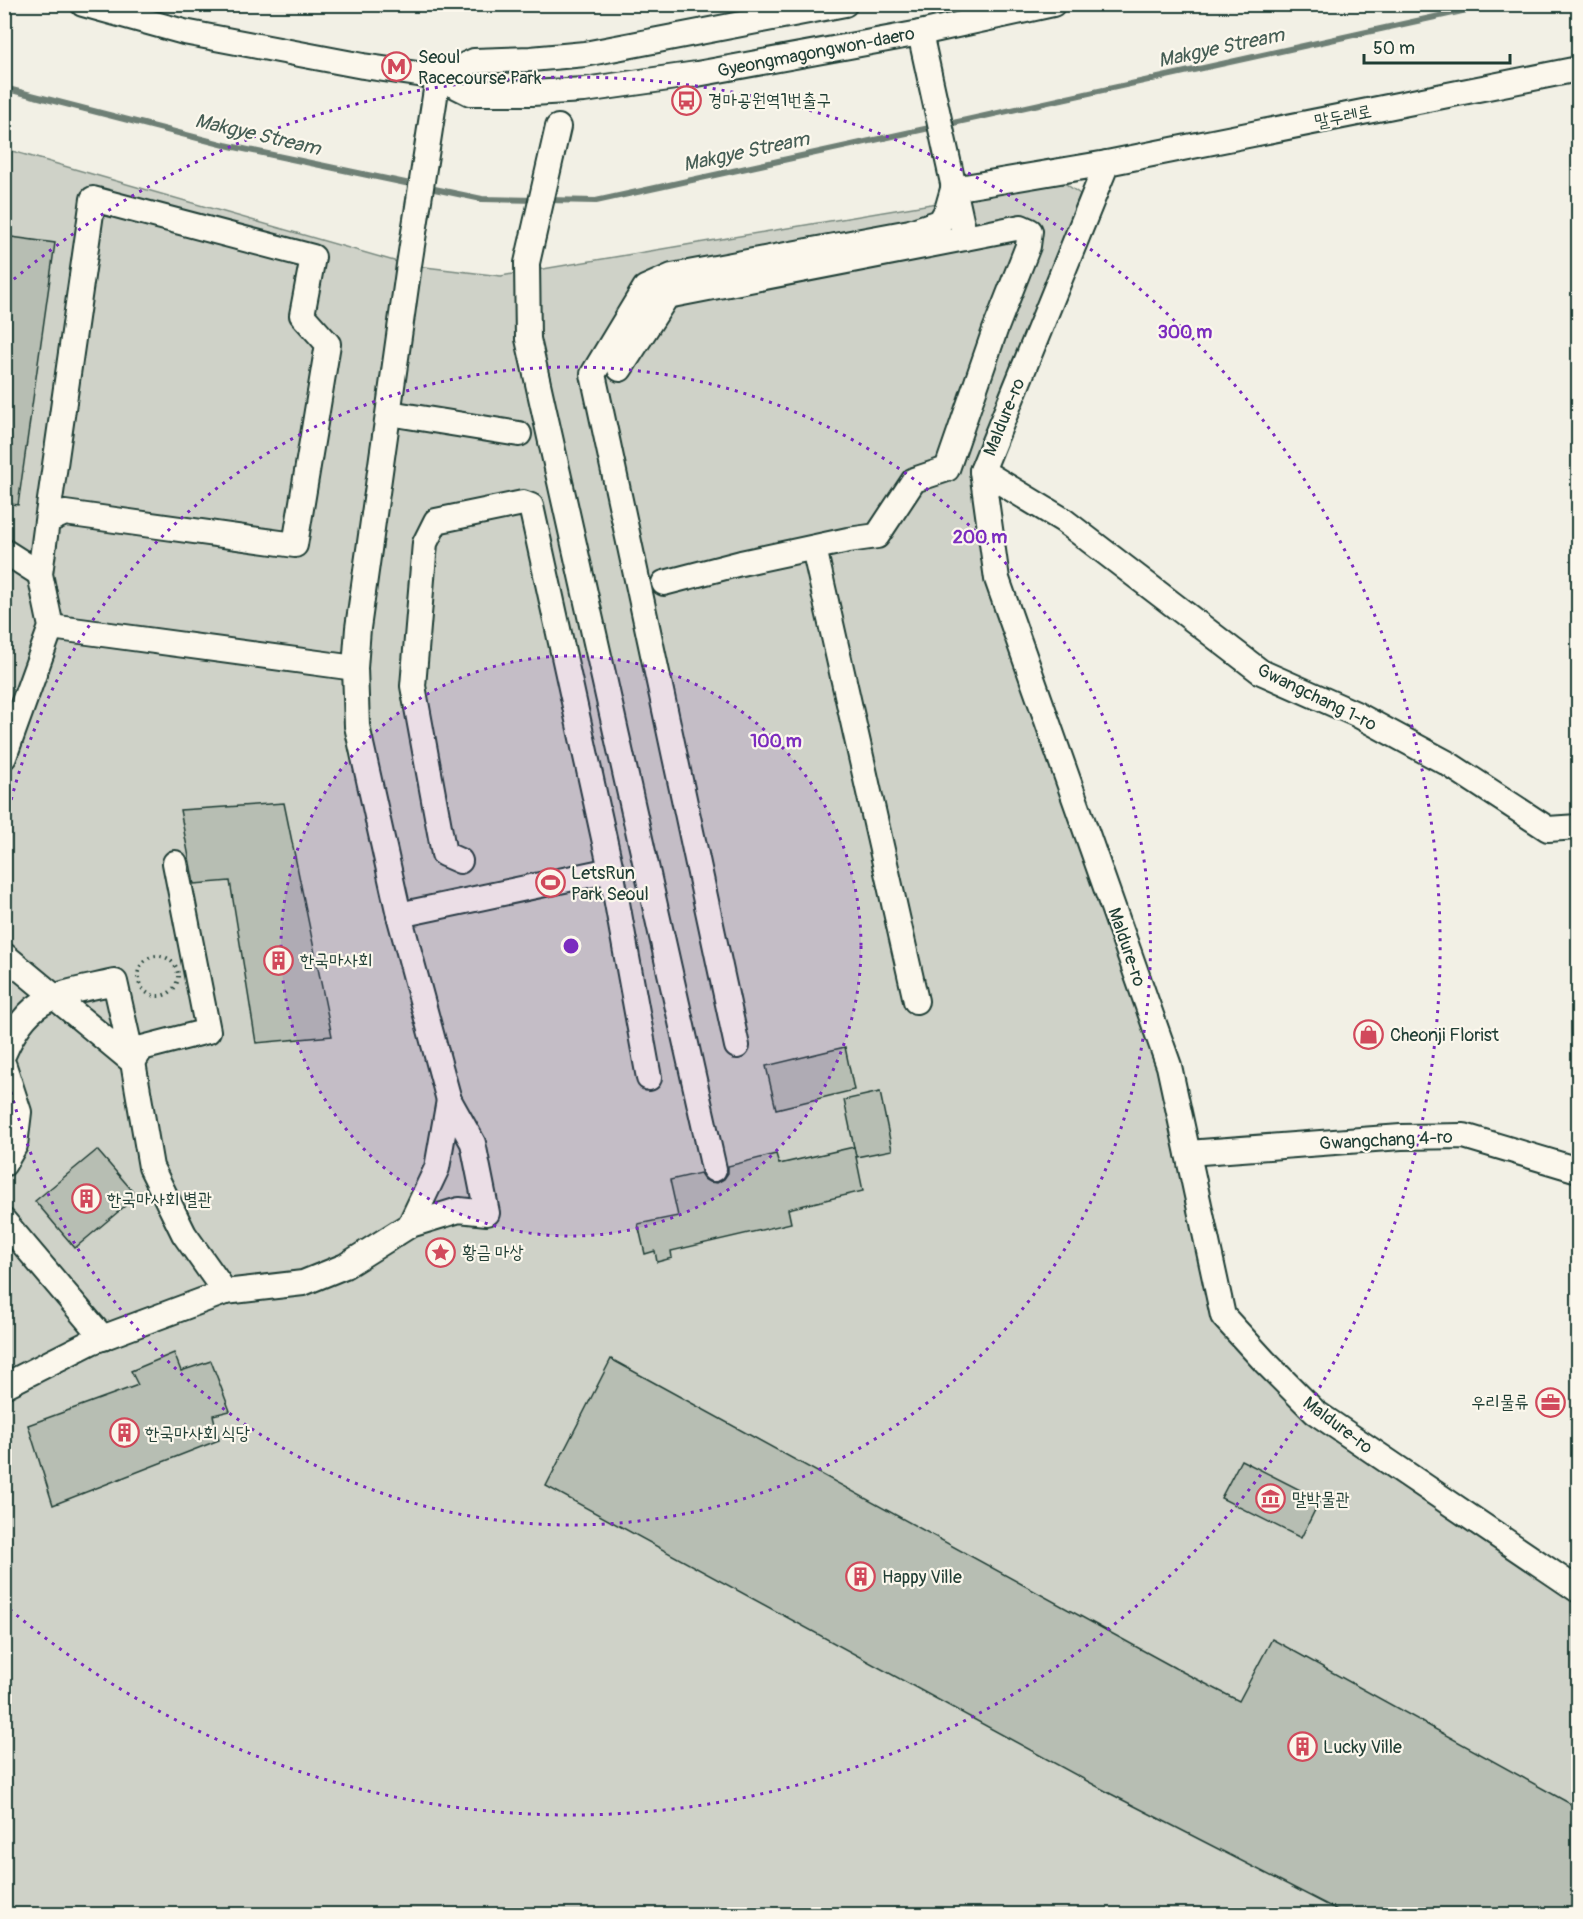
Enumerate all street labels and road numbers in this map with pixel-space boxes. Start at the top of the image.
street label: Gyeongmagongwon-daero [716,22,917,83]
street label: 말두레로 [1312,100,1374,133]
street label: Maldure-ro [978,375,1031,459]
street label: Gwangchang 1-ro [1253,659,1381,736]
street label: Maldure-ro [1102,905,1151,990]
street label: Gwangchang 4-ro [1319,1126,1454,1155]
street label: Maldure-ro [1298,1392,1378,1459]

